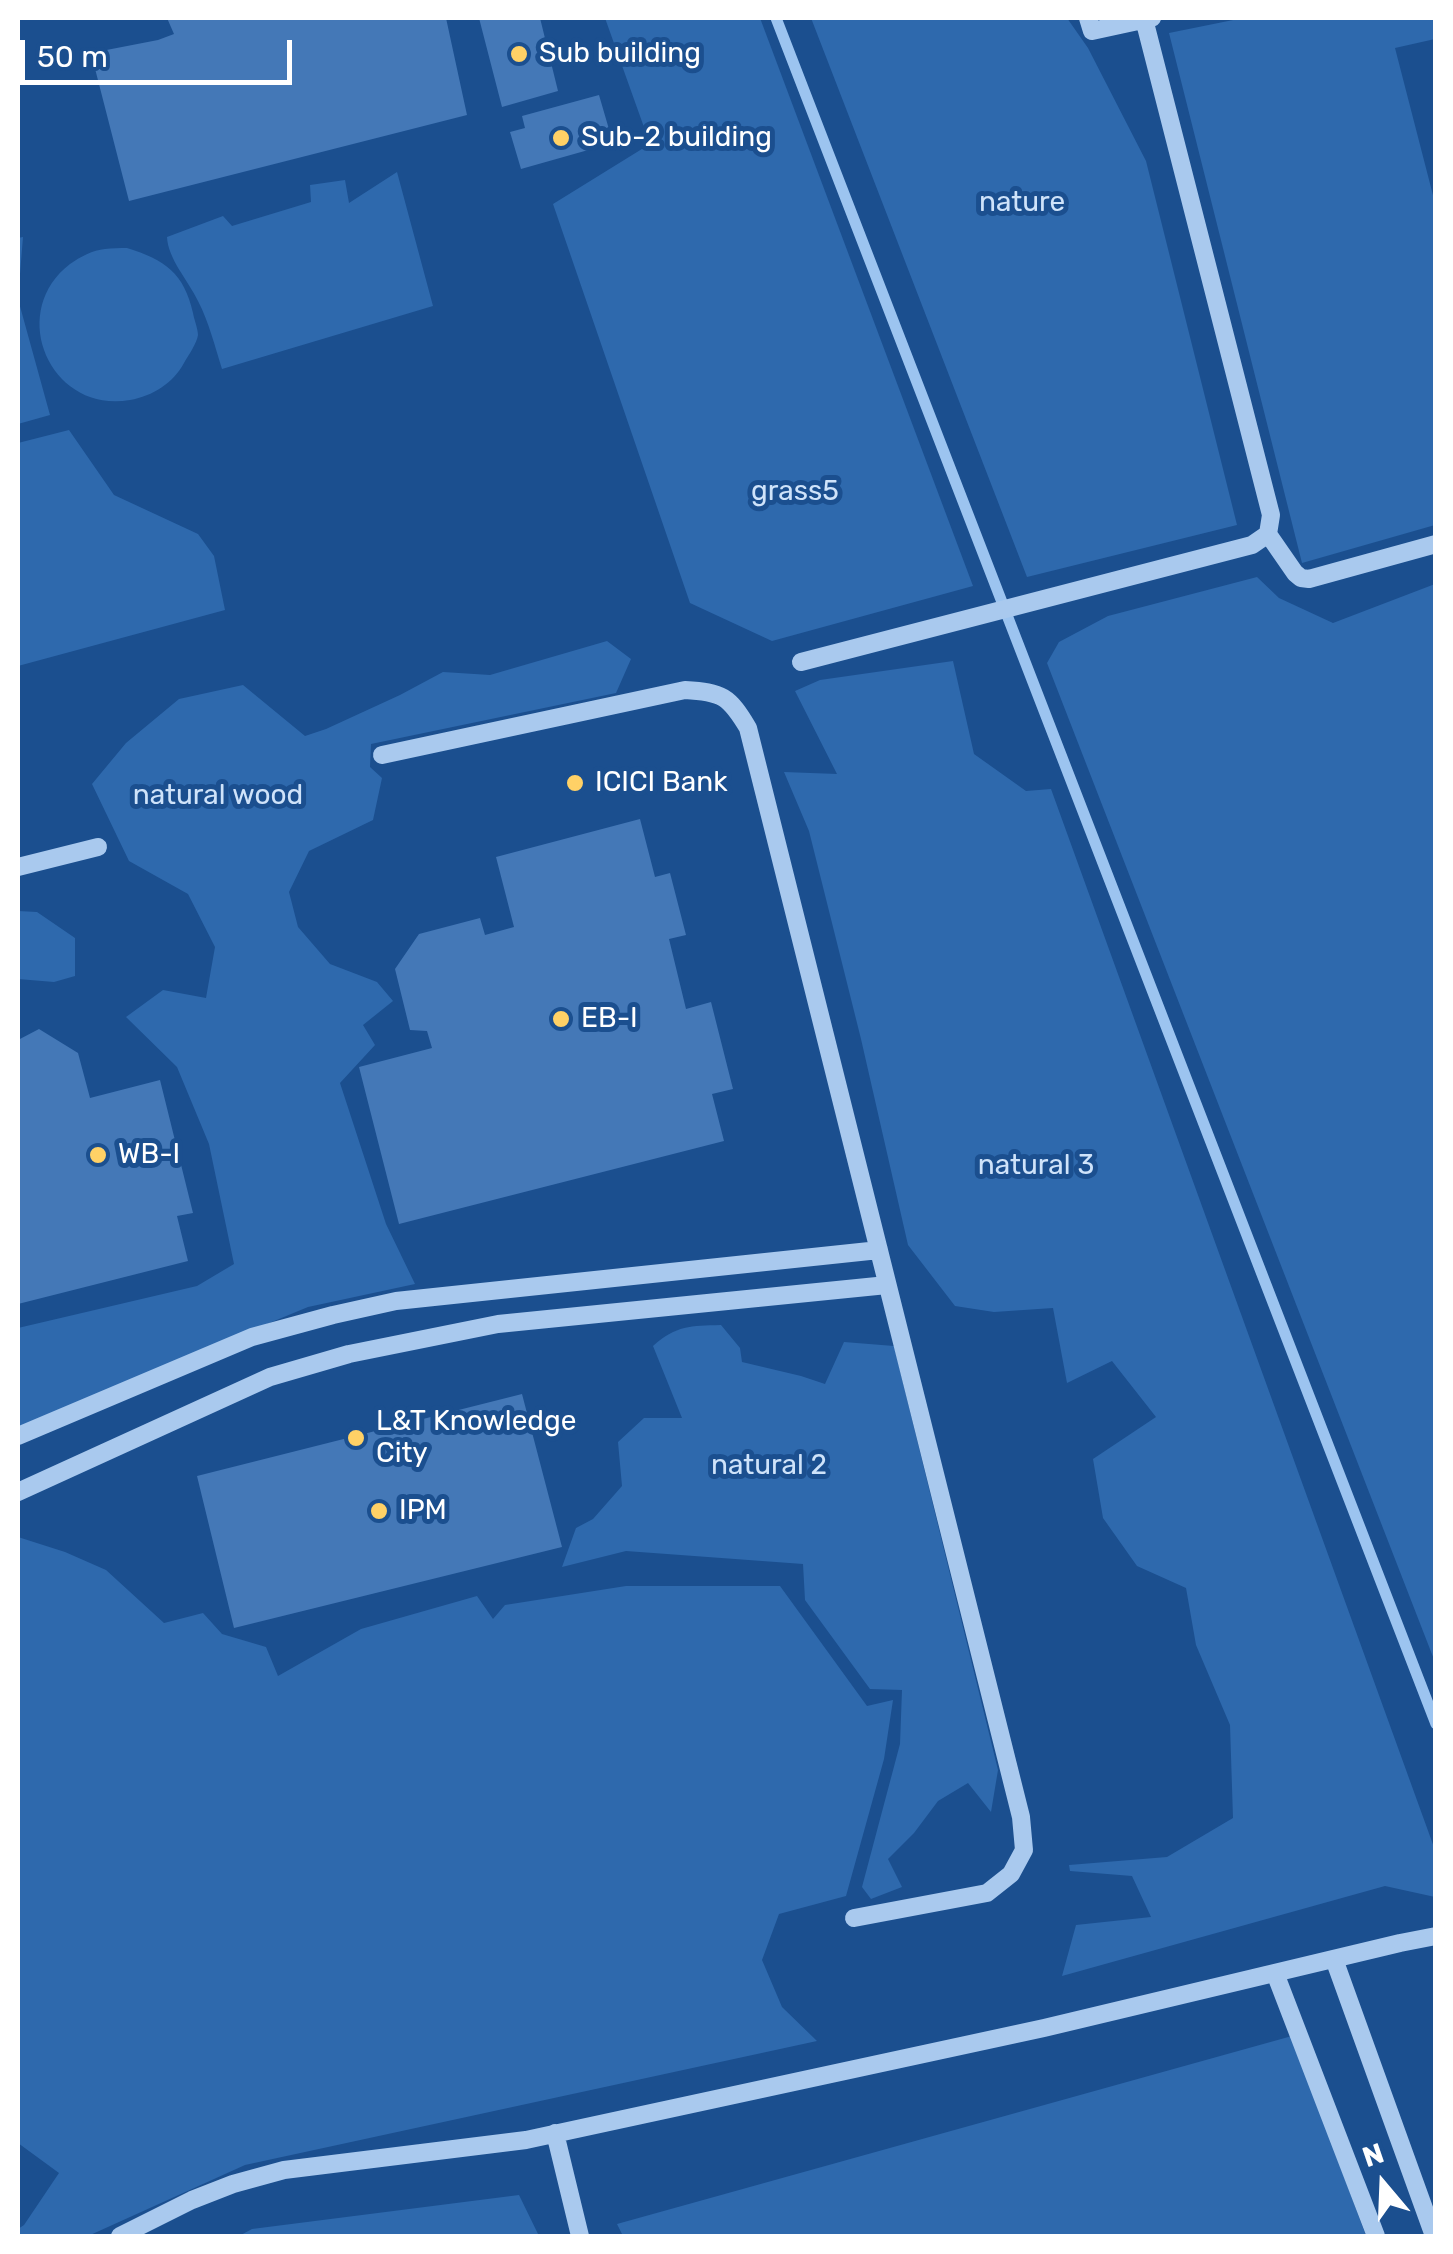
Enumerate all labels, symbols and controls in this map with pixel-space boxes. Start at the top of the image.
scale bar [25,20,298,82]
place label: Sub building [539,37,701,71]
text: 50 m [37,39,108,75]
marker: Sub building [508,43,530,65]
place label: Sub-2 building [581,121,772,155]
marker: Sub-2 building [550,127,572,149]
park label: nature [979,186,1065,220]
park label: grass5 [751,475,839,509]
place label: ICICI Bank [595,766,728,800]
marker: ICICI Bank [564,772,586,794]
park label: natural wood [133,779,303,813]
place label: EB-I [581,1002,638,1036]
marker: EB-I [550,1008,572,1030]
place label: WB-I [118,1138,180,1172]
marker: WB-I [87,1144,109,1166]
park label: natural 3 [978,1149,1094,1183]
place label: L&T Knowledge City [376,1405,576,1471]
marker: L&T Knowledge City [345,1427,367,1449]
park label: natural 2 [711,1449,827,1483]
place label: IPM [399,1494,447,1528]
marker: IPM [368,1500,390,1522]
north arrow [1333,2134,1433,2234]
text: N [1358,2136,1388,2174]

